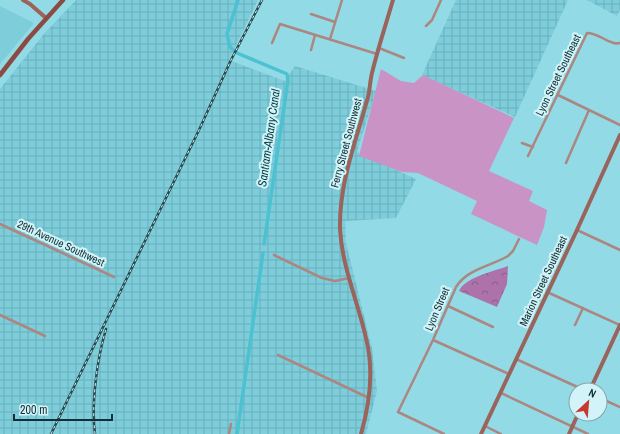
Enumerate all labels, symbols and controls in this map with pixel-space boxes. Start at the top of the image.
street label: Lyon Street Southeast [532,32,584,118]
water label: Santiam-Albany Canal [254,87,284,188]
street label: Ferry Street Southwest [327,96,365,189]
street label: 29th Avenue Southwest [15,217,107,270]
street label: Marion Street Southeast [516,233,570,328]
street label: Lyon Street [422,285,453,333]
north arrow [568,382,608,422]
text: N [586,385,598,401]
scale bar [14,396,112,422]
text: 200 m [20,402,47,418]

